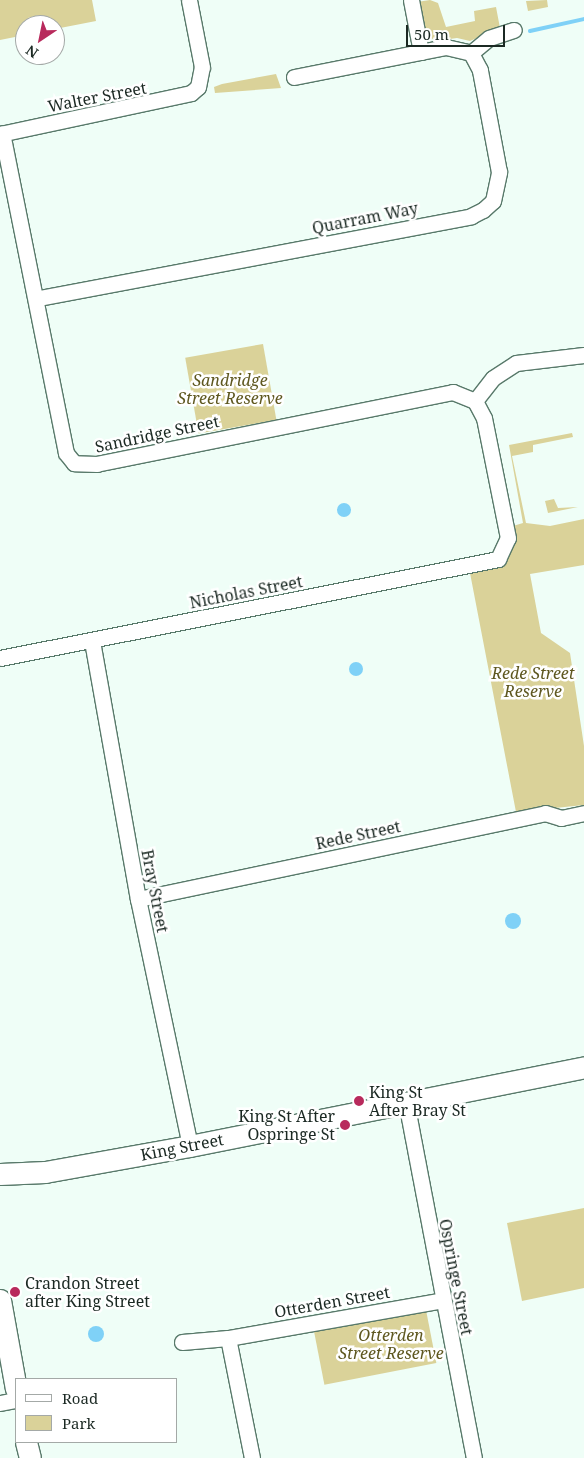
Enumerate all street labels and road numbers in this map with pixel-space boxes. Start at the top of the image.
street label: Walter Street [46,78,148,116]
street label: Quarram Way [310,198,420,238]
street label: Sandridge Street [93,411,221,457]
street label: Nicholas Street [188,572,304,612]
street label: Rede Street [314,817,402,853]
street label: Bray Street [138,848,172,934]
street label: King Street [139,1130,225,1164]
street label: Ospringe Street [435,1217,477,1337]
street label: Otterden Street [273,1282,391,1322]

